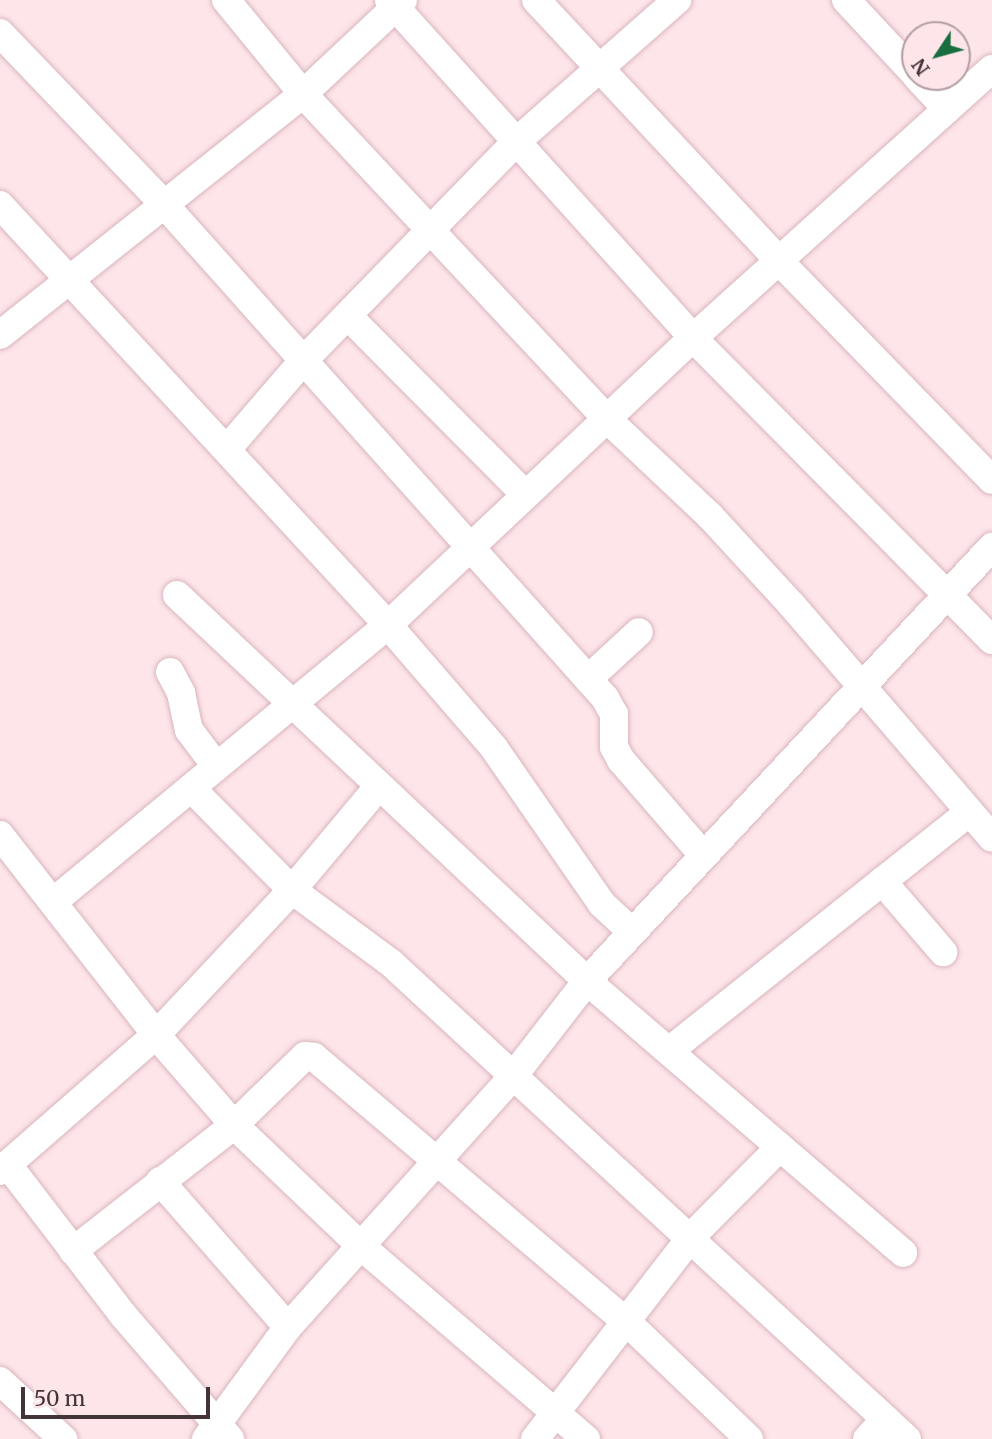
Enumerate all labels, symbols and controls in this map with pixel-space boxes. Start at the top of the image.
north arrow [901,21,971,91]
text: N [907,54,935,80]
scale bar [24,1372,214,1416]
text: 50 m [34,1385,85,1412]

